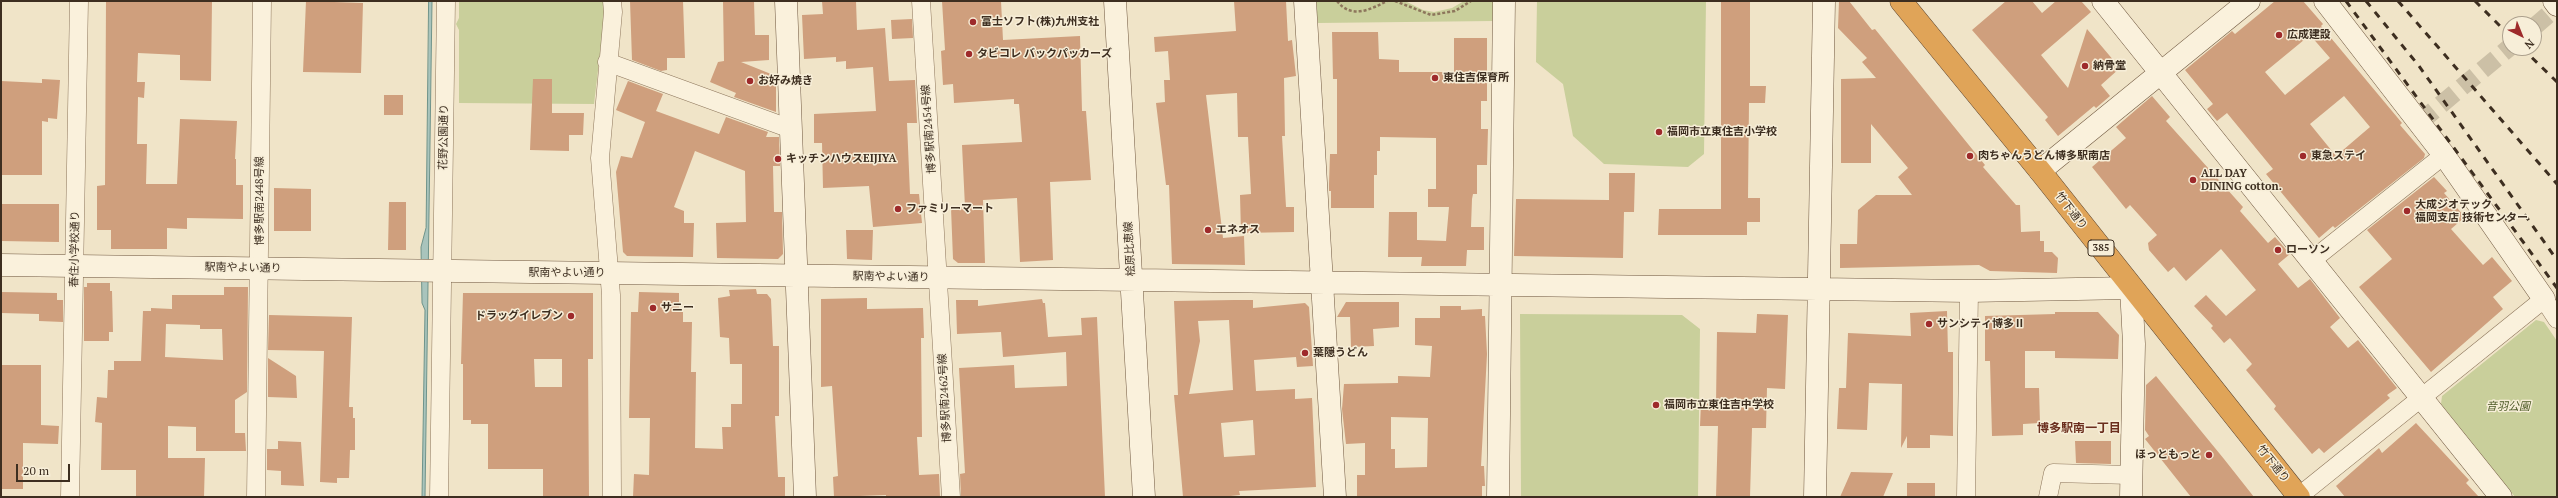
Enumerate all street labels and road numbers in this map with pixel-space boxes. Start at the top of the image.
street label: 博多駅南2454号線 [919,84,939,174]
street label: 花野公園通り [437,104,451,170]
street label: 博多駅南2448号線 [253,156,267,246]
street label: 竹下通り [2052,190,2090,232]
street label: 春住小学校通り [68,210,82,288]
street label: 桧原比恵線 [1122,221,1138,277]
road number: 385 [2088,240,2114,256]
street label: 駅南やよい通り [204,261,282,275]
street label: 駅南やよい通り [529,266,605,280]
street label: 駅南やよい通り [852,270,930,284]
street label: 博多駅南2462号線 [936,353,954,443]
street label: 竹下通り [2254,443,2292,485]

